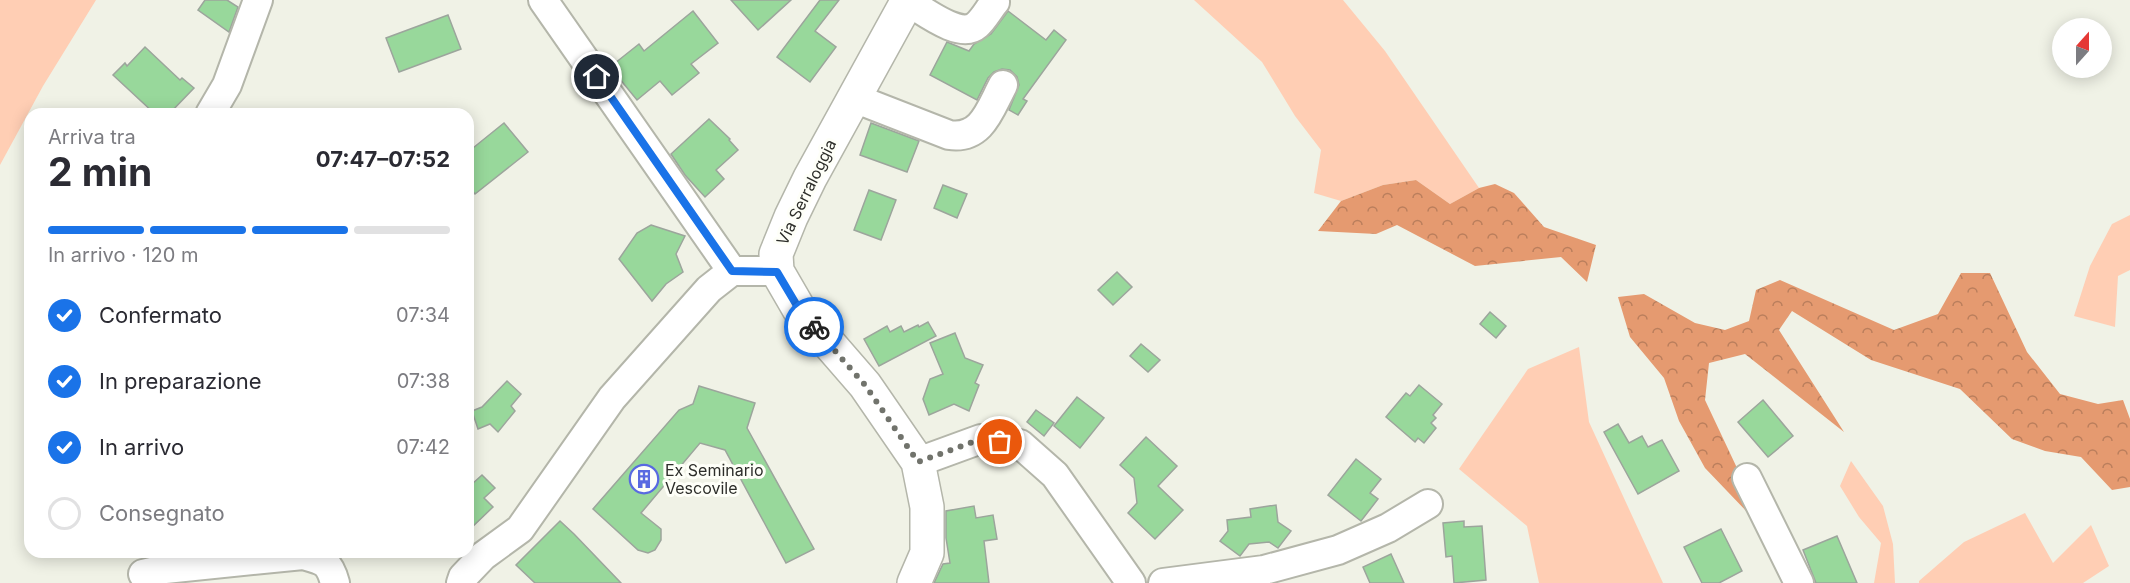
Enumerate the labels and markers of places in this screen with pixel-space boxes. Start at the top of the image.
pin [571,51,622,102]
pin [974,416,1025,467]
place label: Ex Seminario Vescovile [665,460,764,498]
building icon: Ex Seminario Vescovile [628,463,660,495]

